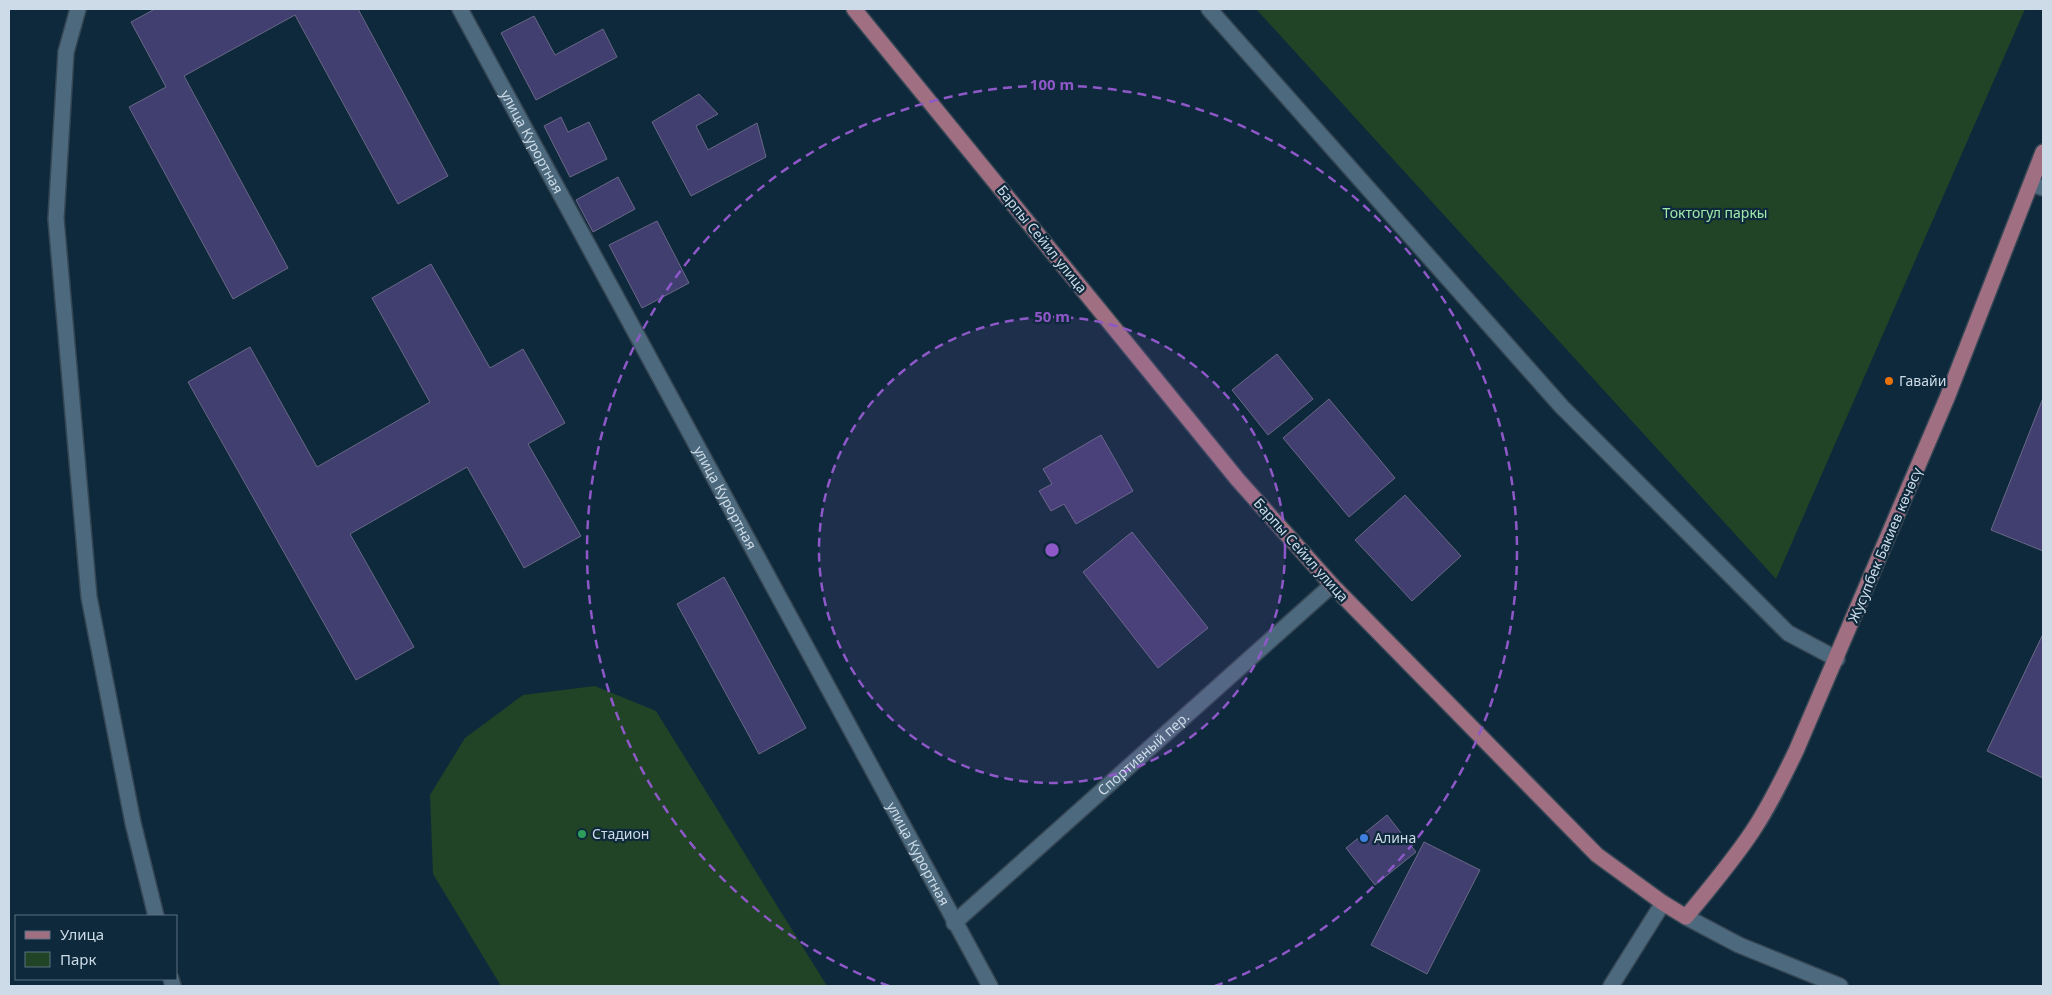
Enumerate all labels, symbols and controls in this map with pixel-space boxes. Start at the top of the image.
text: 100 m [1030,74,1074,94]
street label: улица Курортная [497,86,568,197]
street label: Барпы Сейил улица [993,181,1092,296]
park label: Токтогул паркы [1663,203,1767,222]
text: 50 m [1034,306,1070,326]
place label: Гавайи [1899,371,1946,390]
marker: Гавайи [1883,375,1895,387]
street label: улица Курортная [690,442,761,553]
street label: Жусупбек Бакиев көчөсү [1843,463,1926,625]
street label: Барпы Сейил улица [1250,494,1353,606]
centre of rings [1043,541,1061,559]
street label: Спортивный пер. [1093,707,1193,800]
street label: улица Курортная [883,798,955,909]
place label: Стадион [592,824,649,843]
marker: Стадион [576,828,588,840]
place label: Алина [1374,828,1416,847]
marker: Алина [1358,832,1370,844]
legend [15,915,178,980]
text: Улица [60,924,104,944]
text: Парк [60,949,96,969]

